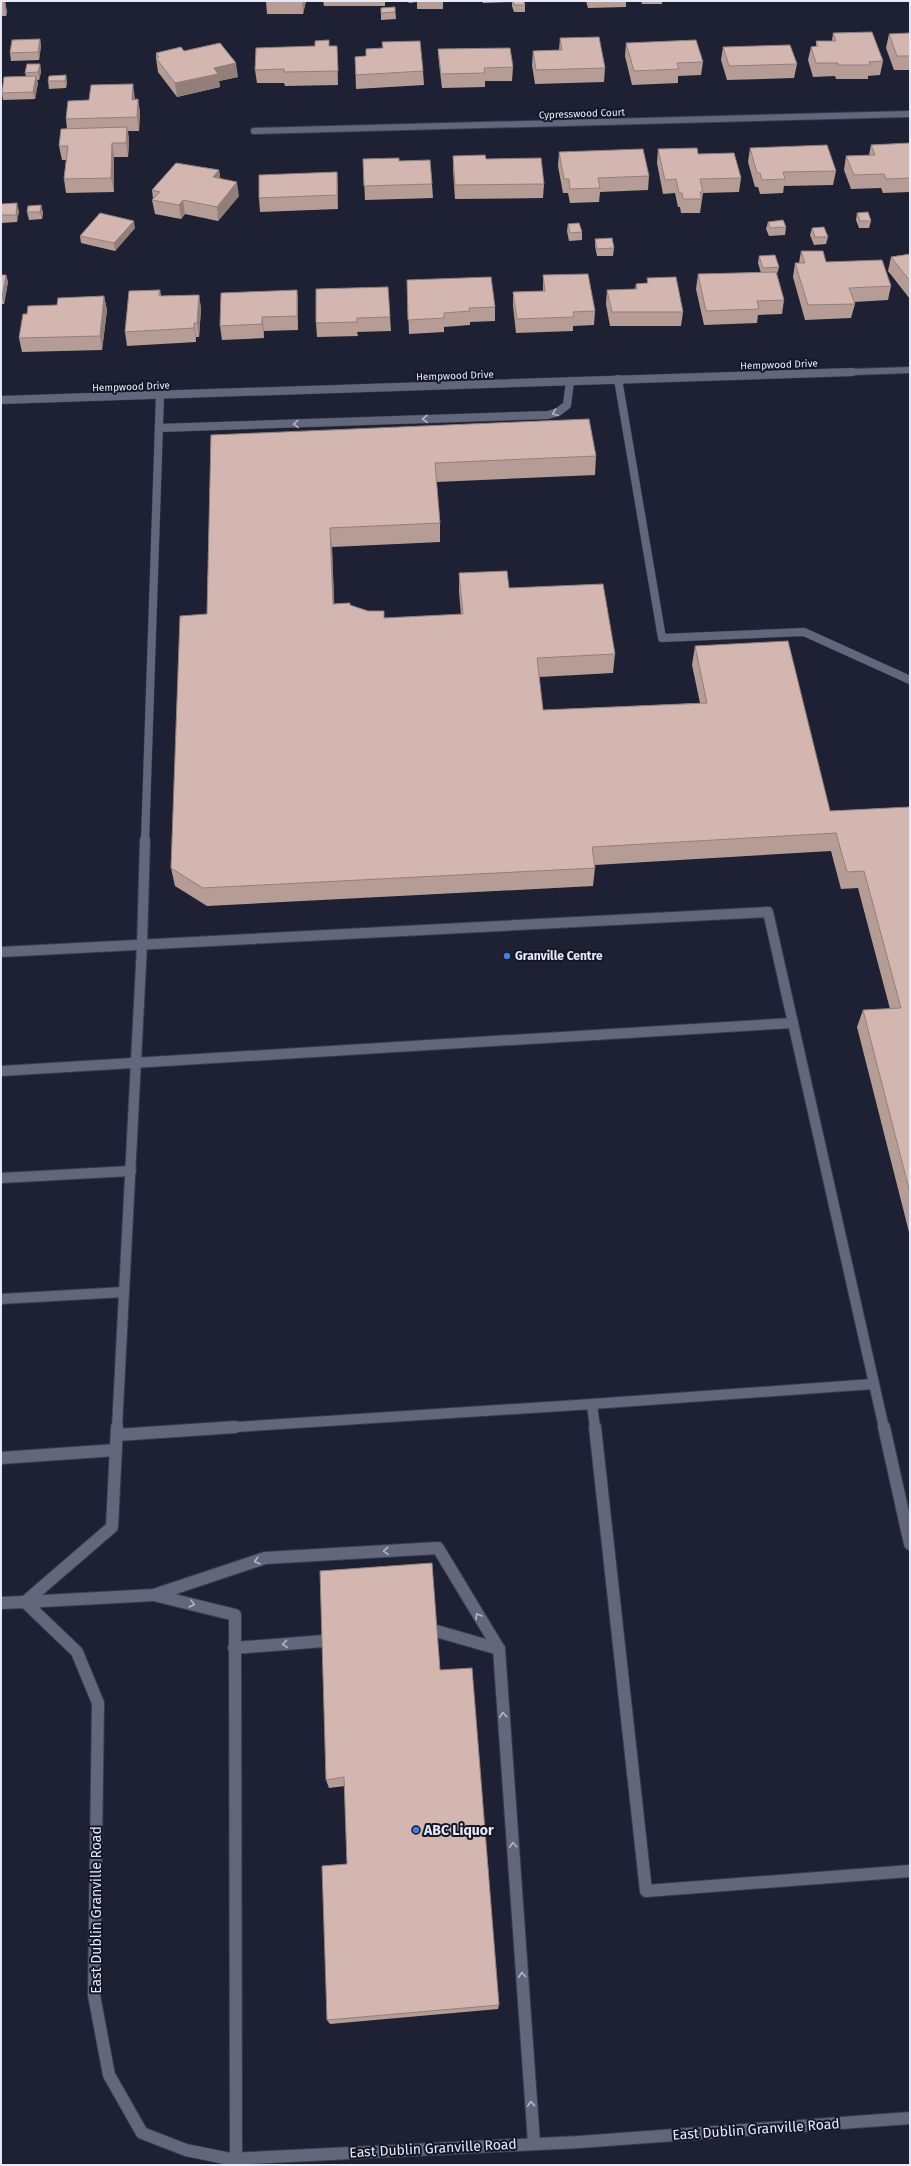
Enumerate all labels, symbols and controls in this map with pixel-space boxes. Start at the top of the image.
street label: Cypresswood Court [539,106,626,121]
street label: Hempwood Drive [740,358,818,372]
street label: Hempwood Drive [416,369,494,383]
street label: Hempwood Drive [92,380,170,394]
one-way arrow [551,408,558,416]
one-way arrow [422,415,428,424]
one-way arrow [293,420,299,428]
place label: Granville Centre [515,949,603,963]
marker: Granville Centre [502,951,512,961]
one-way arrow [383,1547,389,1556]
one-way arrow [254,1556,261,1565]
one-way arrow [189,1600,195,1608]
one-way arrow [476,1613,483,1620]
one-way arrow [282,1639,288,1648]
one-way arrow [499,1712,508,1718]
place label: ABC Liquor [423,1822,494,1839]
marker: ABC Liquor [411,1825,421,1835]
street label: East Dublin Granville Road [88,1826,105,1994]
one-way arrow [508,1842,517,1848]
one-way arrow [517,1972,526,1978]
one-way arrow [527,2101,536,2107]
street label: East Dublin Granville Road [672,2115,840,2144]
street label: East Dublin Granville Road [349,2136,517,2161]

